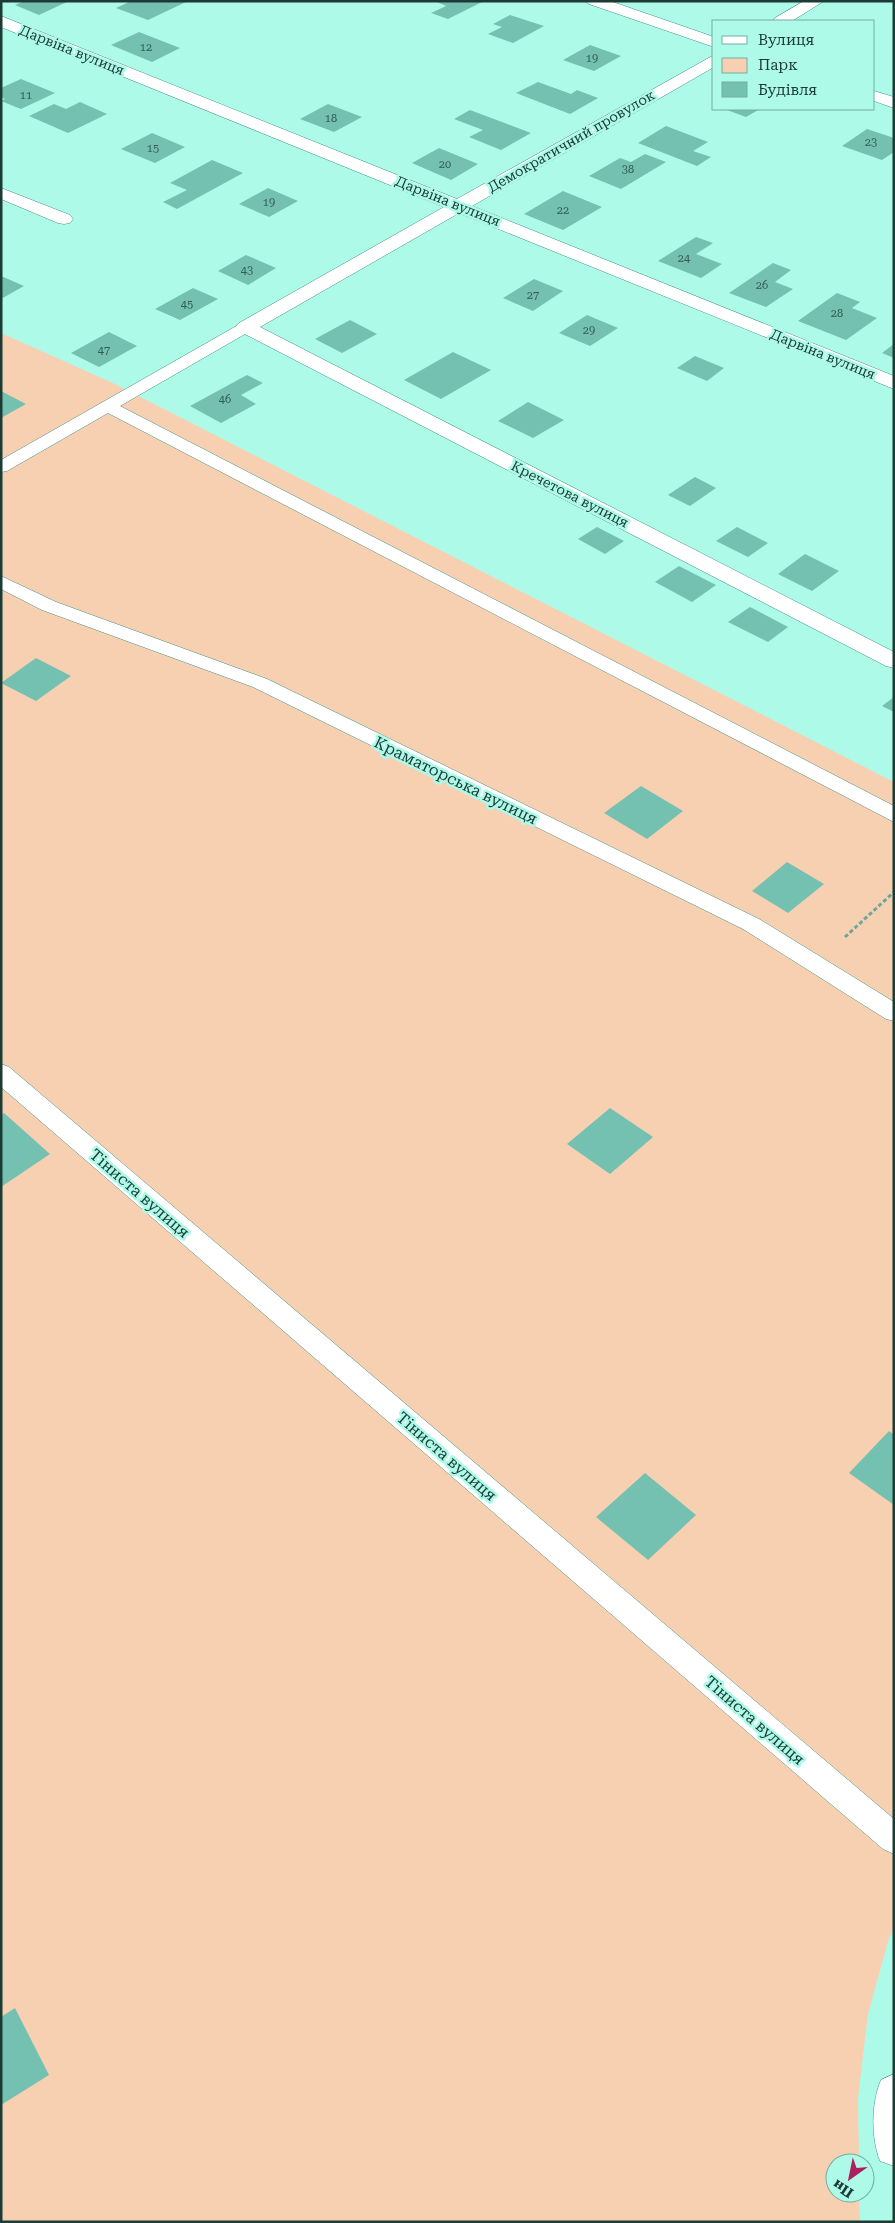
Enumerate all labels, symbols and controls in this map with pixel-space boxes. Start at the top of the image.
legend [712,20,875,110]
street label: Дарвіна вулиця [17,22,127,78]
text: Вулиця [758,31,814,49]
house number: 12 [140,41,152,54]
house number: 19 [586,52,598,65]
text: Парк [758,56,798,74]
text: Будівля [758,81,817,99]
street label: Демократичний провулок [485,86,657,195]
house number: 11 [20,89,32,102]
house number: 18 [325,112,337,125]
house number: 23 [865,136,877,149]
house number: 15 [147,142,159,155]
house number: 20 [439,158,451,171]
house number: 38 [622,163,634,176]
street label: Дарвіна вулиця [393,173,503,229]
house number: 19 [263,196,275,209]
house number: 22 [557,204,569,217]
house number: 24 [678,252,691,265]
house number: 43 [241,264,253,277]
house number: 26 [756,279,768,292]
house number: 27 [527,289,539,302]
house number: 45 [181,298,193,311]
house number: 28 [831,307,843,320]
house number: 29 [583,324,595,337]
street label: Дарвіна вулиця [768,326,878,382]
house number: 47 [98,344,110,357]
house number: 46 [219,393,231,406]
street label: Кречетова вулиця [509,457,631,531]
street label: Краматорська вулиця [371,733,540,828]
street label: Тіниста вулиця [86,1145,193,1242]
street label: Тіниста вулиця [393,1408,500,1505]
street label: Тіниста вулиця [701,1672,808,1769]
north arrow [825,2153,875,2203]
text: Пн [829,2176,856,2201]

